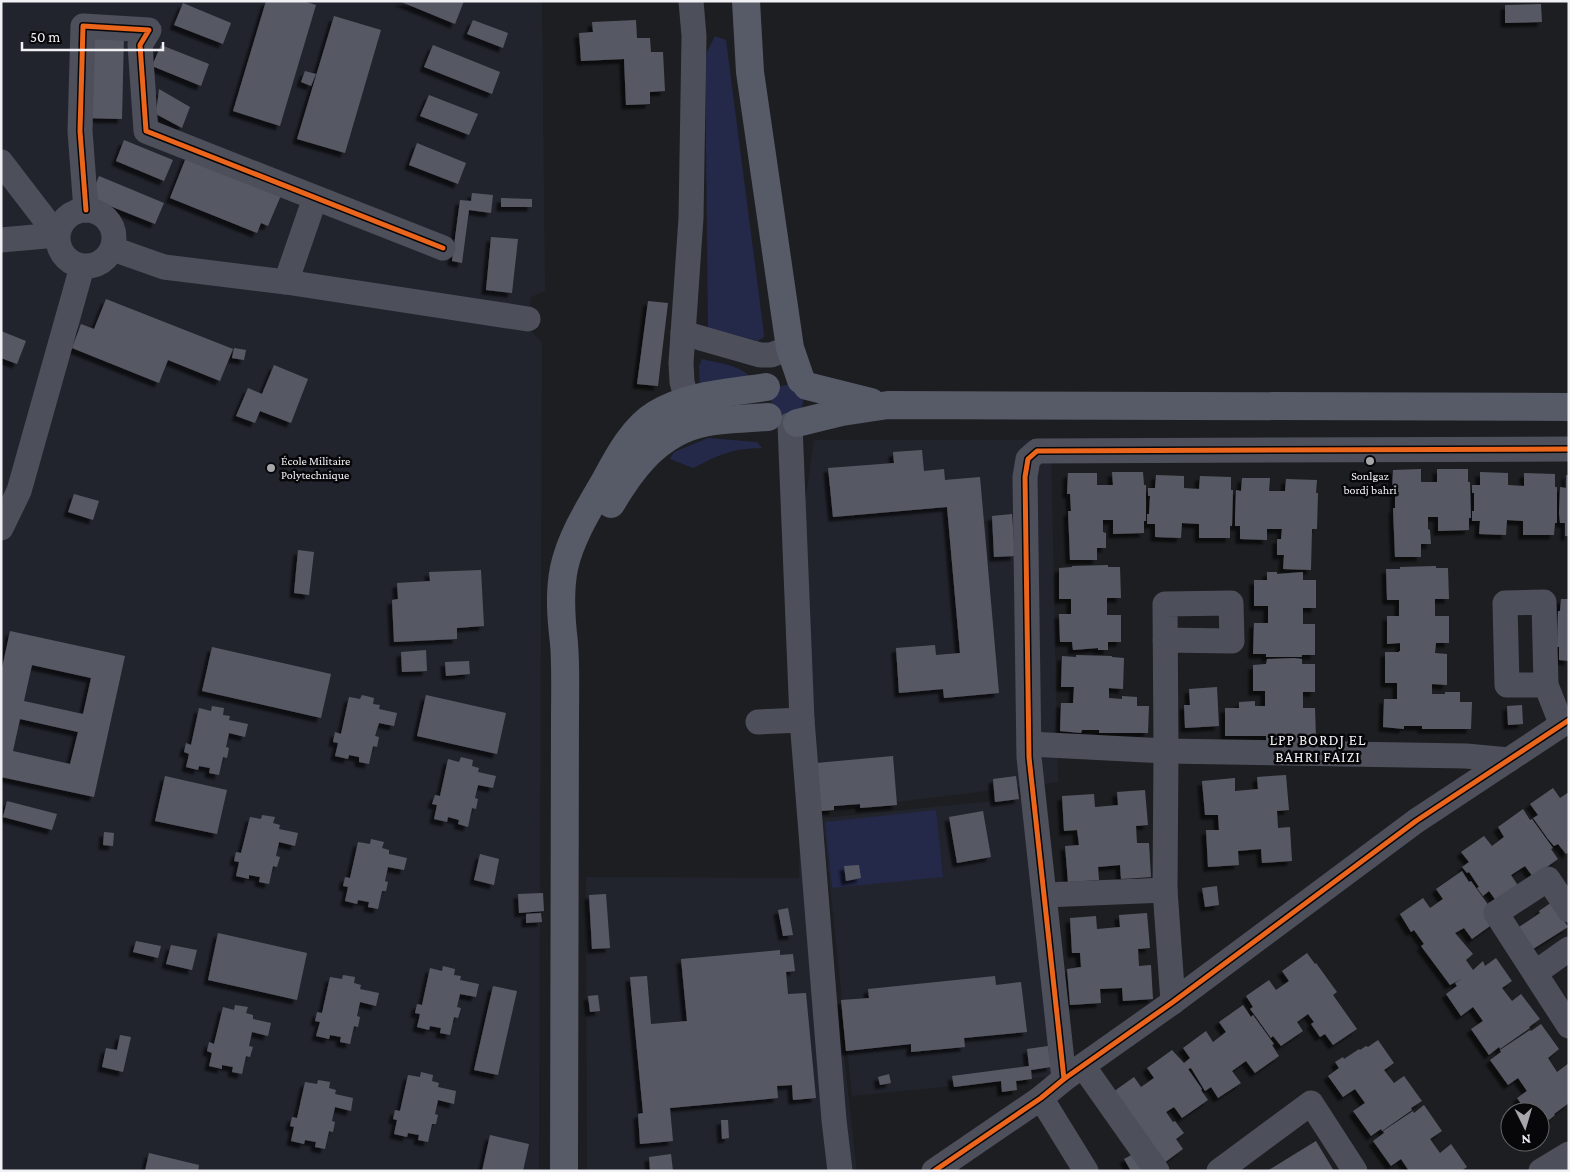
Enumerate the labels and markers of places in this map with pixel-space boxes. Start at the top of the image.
place label: École Militaire Polytechnique [281,454,350,482]
marker: Sonlgaz bordj bahri [1364,455,1376,467]
marker: École Militaire Polytechnique [265,462,277,474]
place label: Sonlgaz bordj bahri [1343,469,1397,497]

